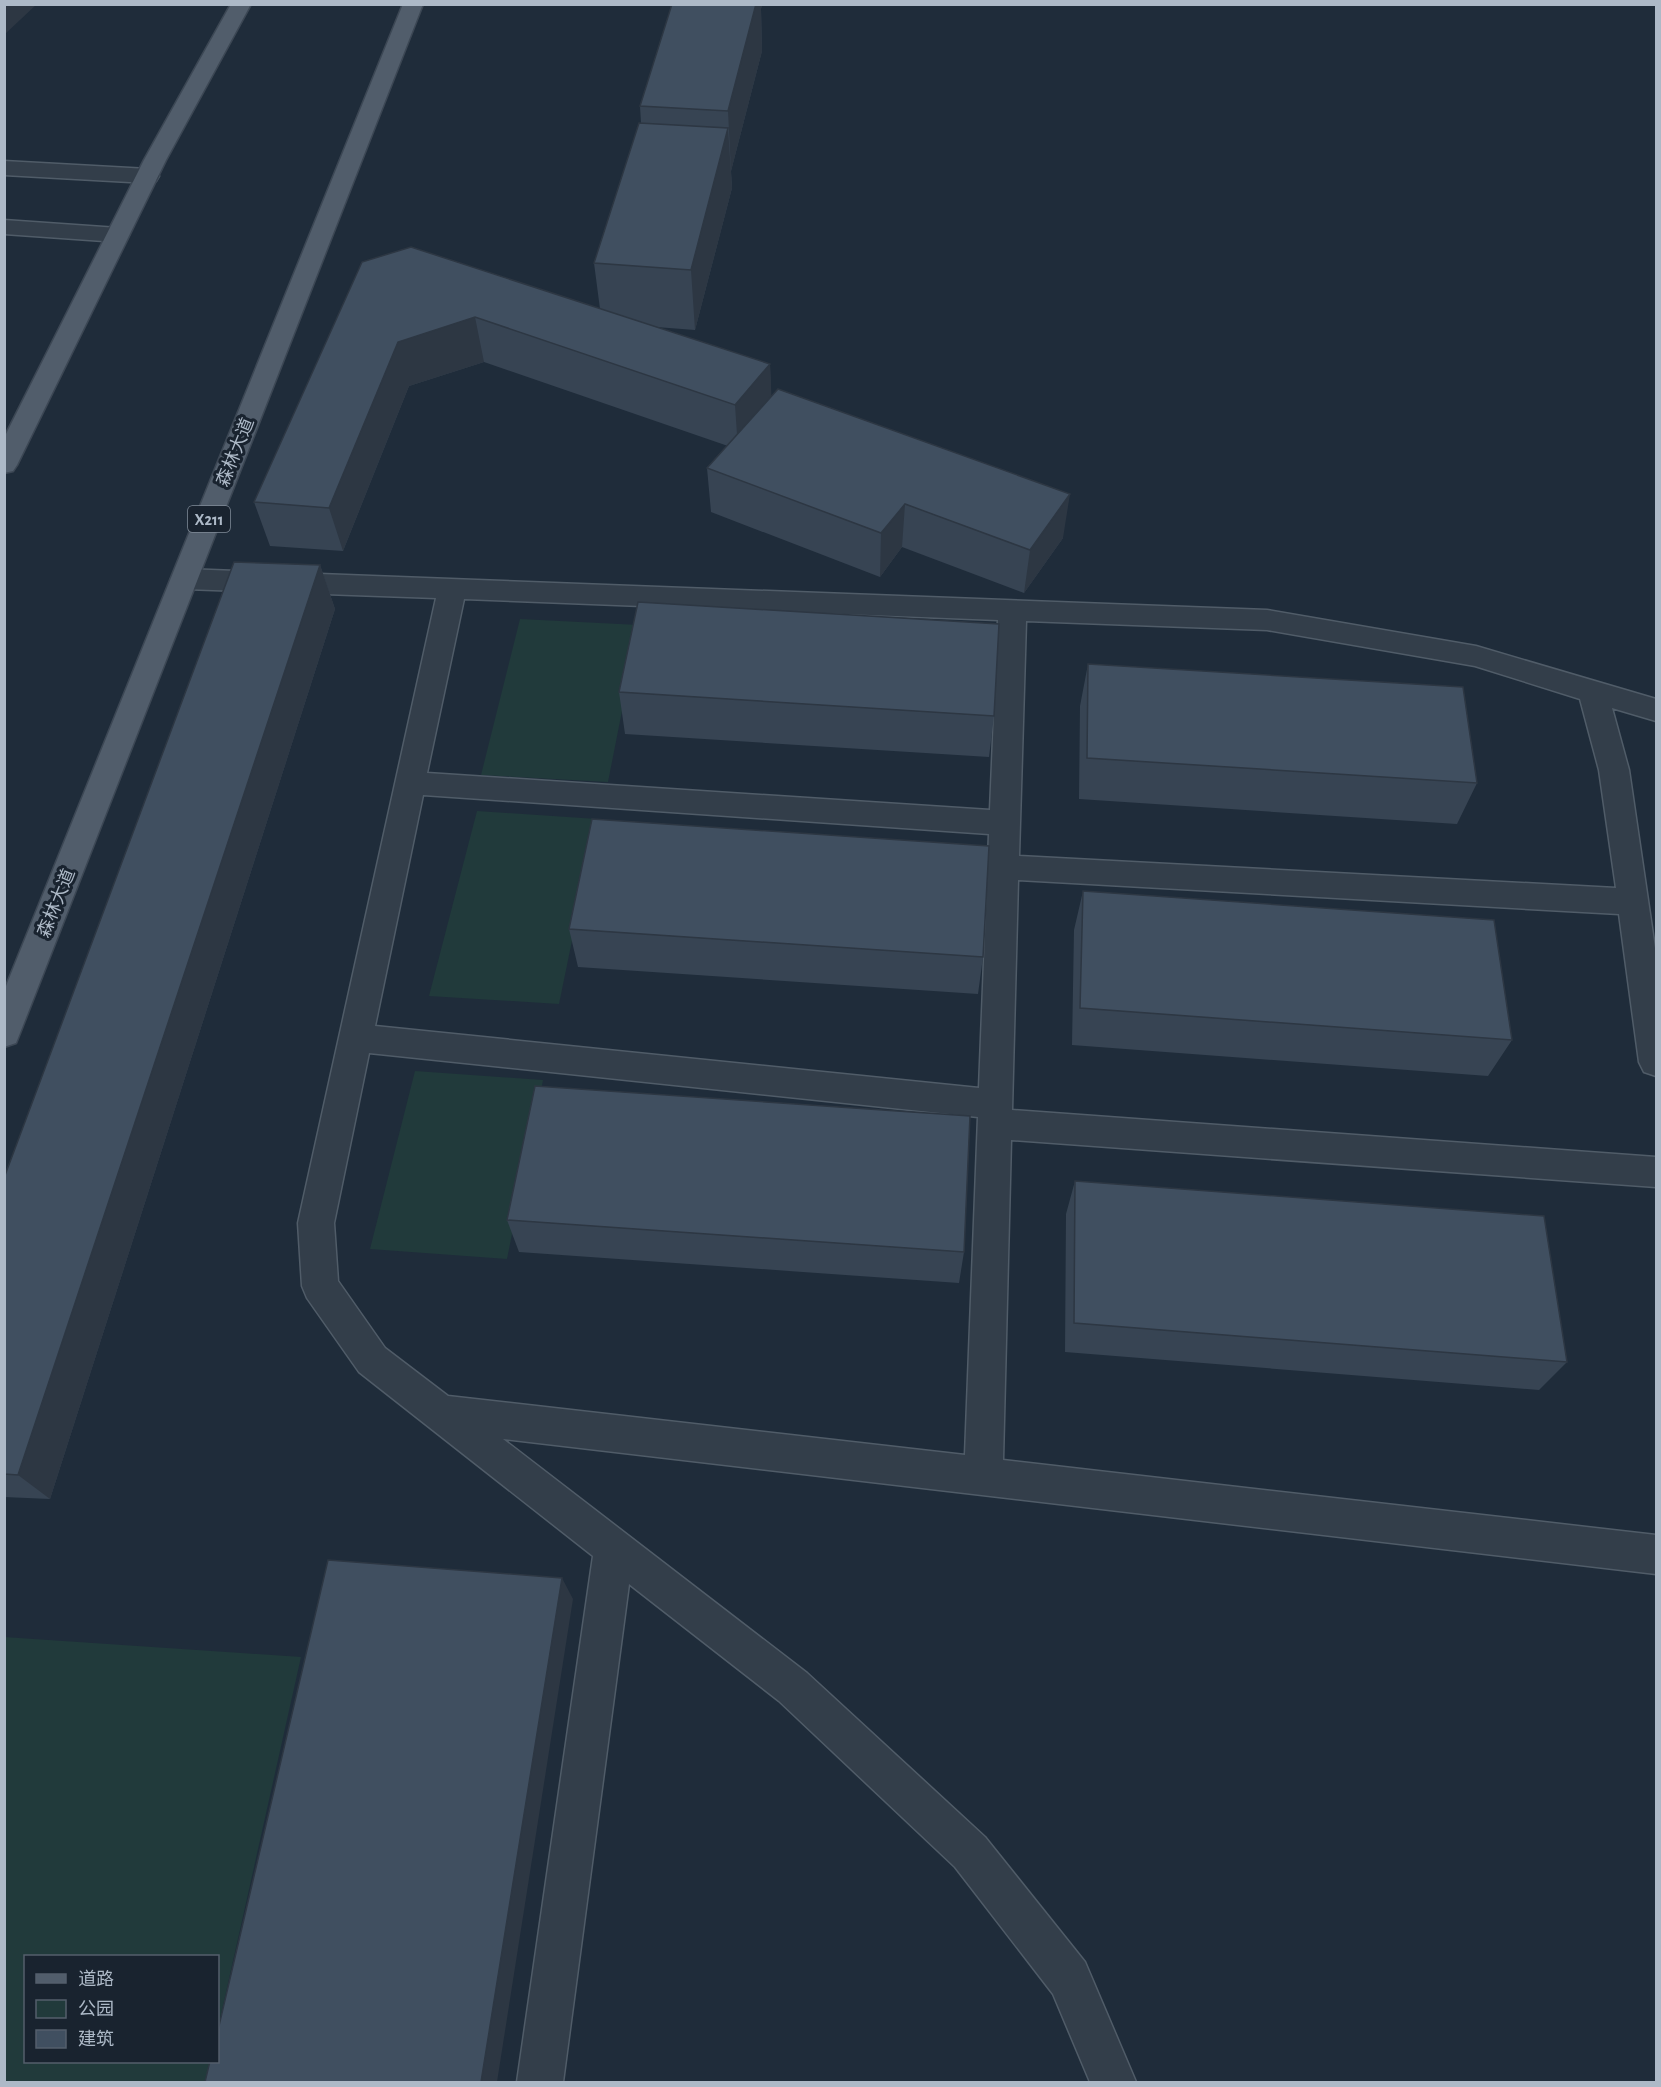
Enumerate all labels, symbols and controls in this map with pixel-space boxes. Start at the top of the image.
street label: 森林大道 [212,415,258,489]
road number: X211 [188,506,230,532]
street label: 森林大道 [33,866,79,940]
legend [24,1955,219,2063]
text: 道路 [78,1969,114,1989]
text: 公园 [78,2000,114,2019]
text: 建筑 [78,2029,114,2049]

